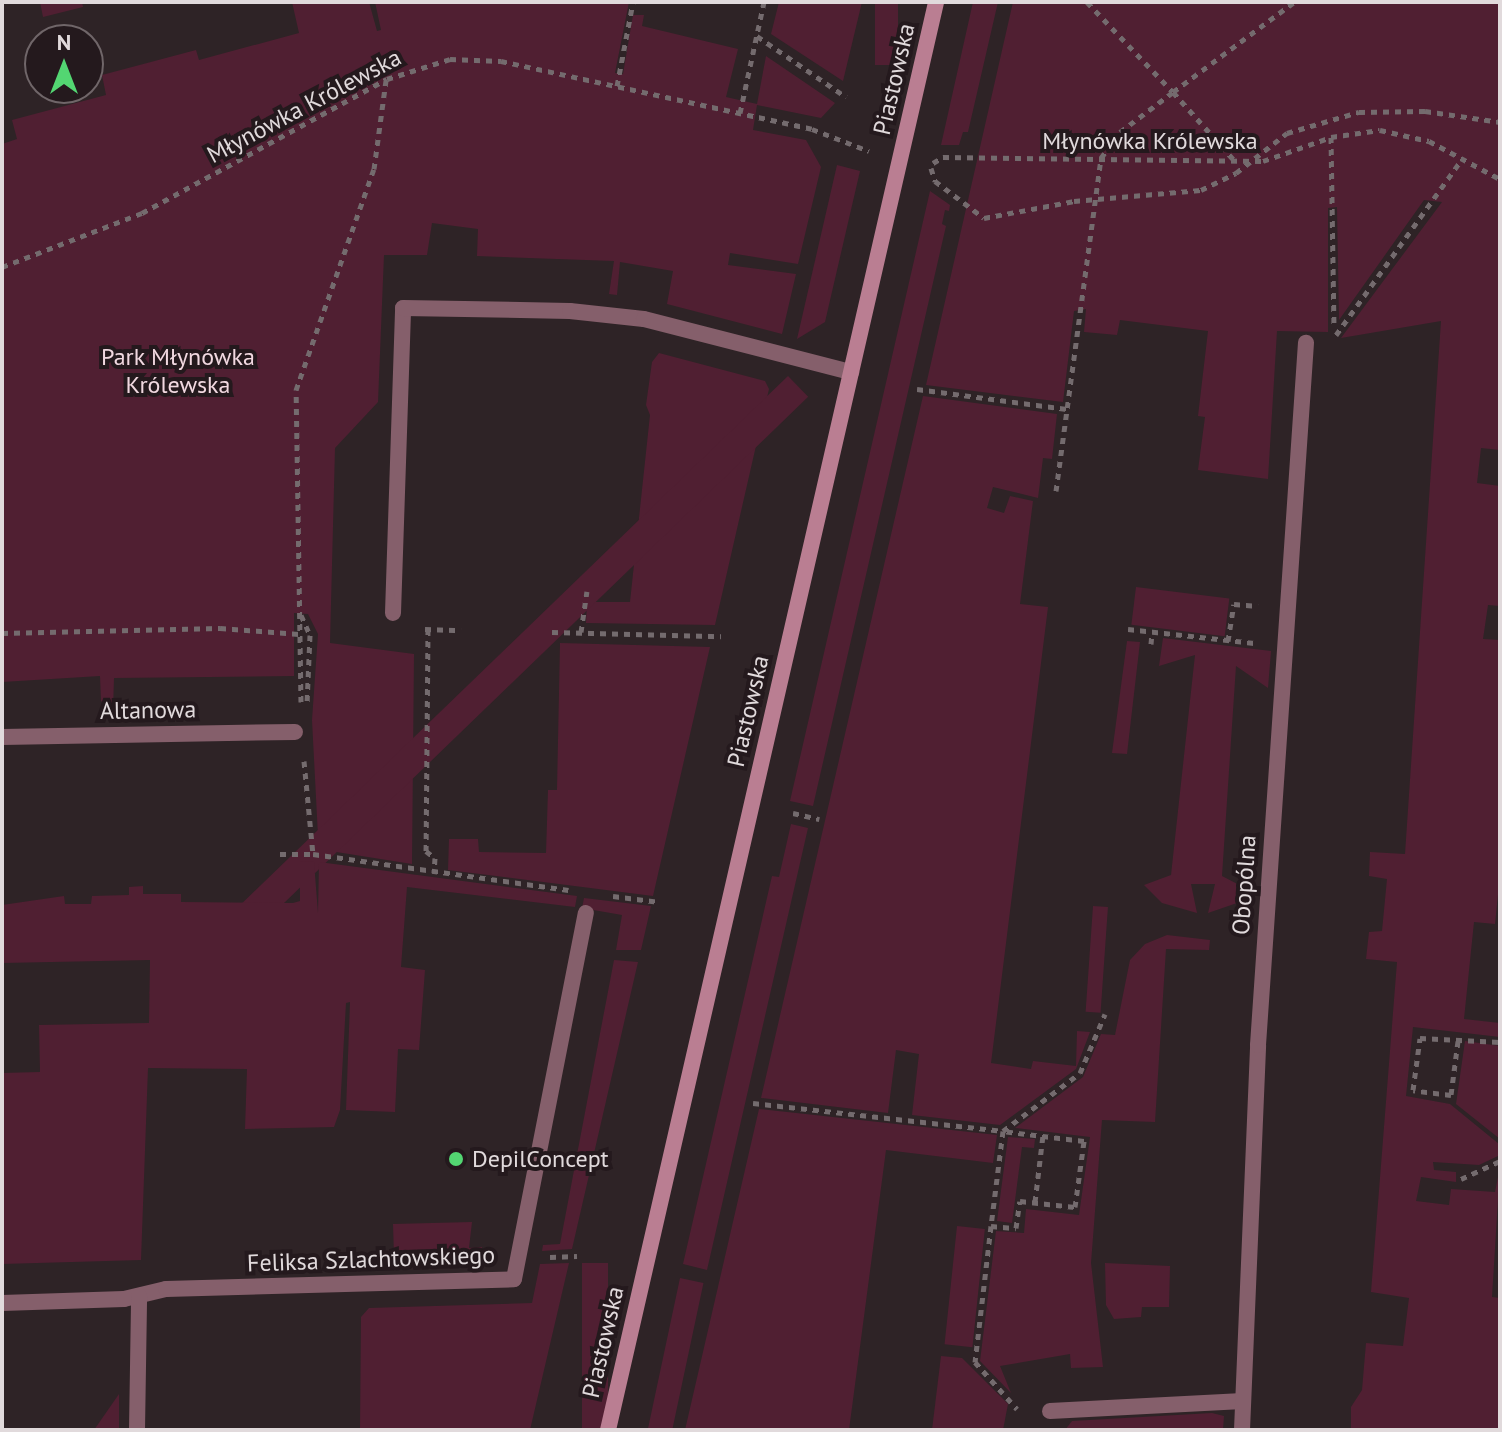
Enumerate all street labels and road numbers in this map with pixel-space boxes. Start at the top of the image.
street label: Piastowska [867,20,921,138]
street label: Młynówka Królewska [202,43,406,169]
street label: Młynówka Królewska [1042,127,1258,155]
street label: Piastowska [721,652,775,770]
street label: Altanowa [100,695,196,725]
street label: Obopólna [1226,834,1262,936]
street label: Feliksa Szlachtowskiego [247,1240,495,1278]
street label: Piastowska [576,1283,630,1401]

